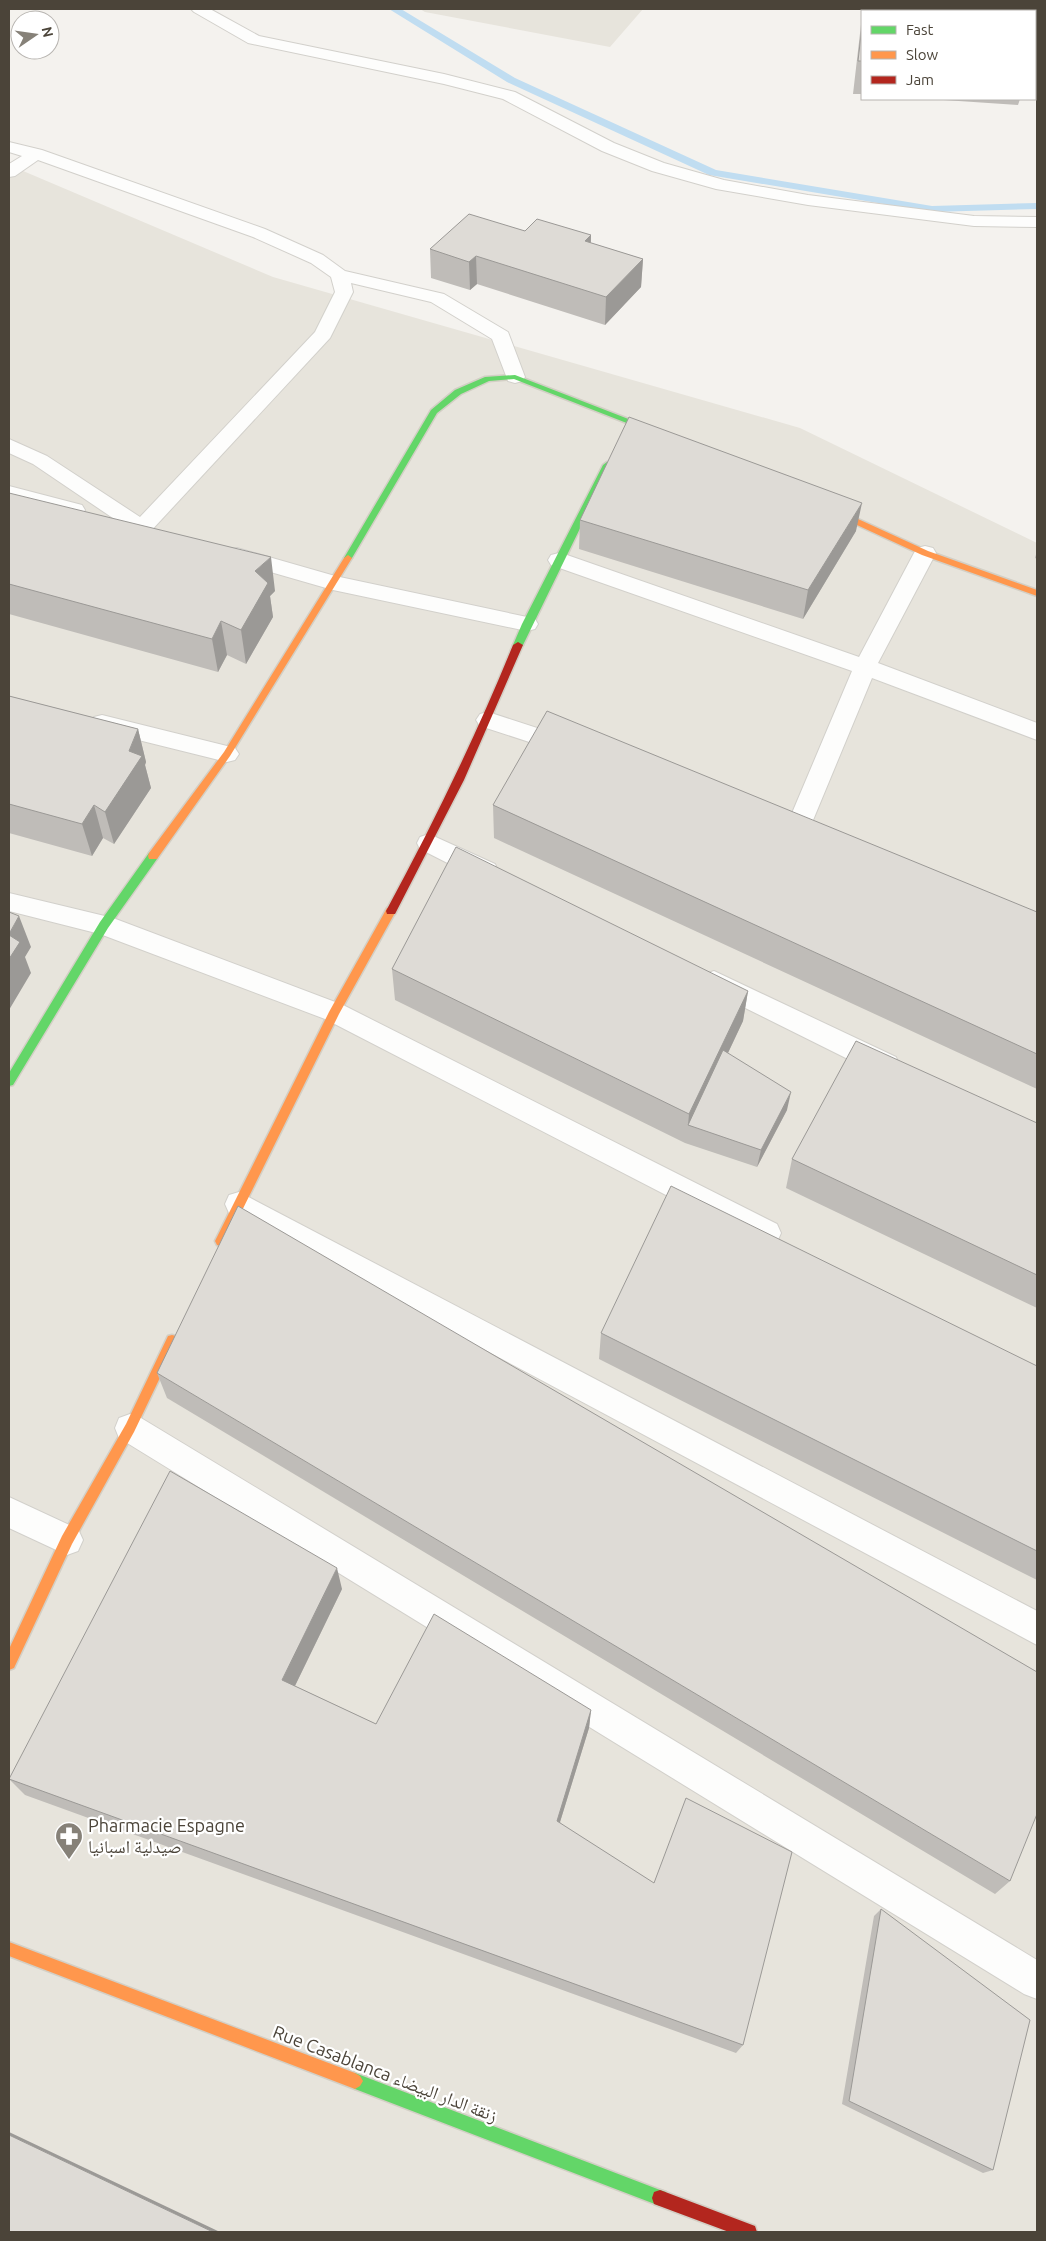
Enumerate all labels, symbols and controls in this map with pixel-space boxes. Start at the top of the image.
north arrow [10,10,60,60]
legend [861,10,1036,100]
text: Fast [906,21,934,38]
text: N [39,25,57,39]
text: Slow [906,46,939,63]
text: Jam [906,71,934,88]
place label: Pharmacie Espagne صيدلية اسبانيا [88,1815,245,1858]
pharmacy icon: Pharmacie Espagne صيدلية اسبانيا [54,1821,84,1860]
street label: Rue Casablanca زنقة الدار البيضاء [270,2021,500,2127]

